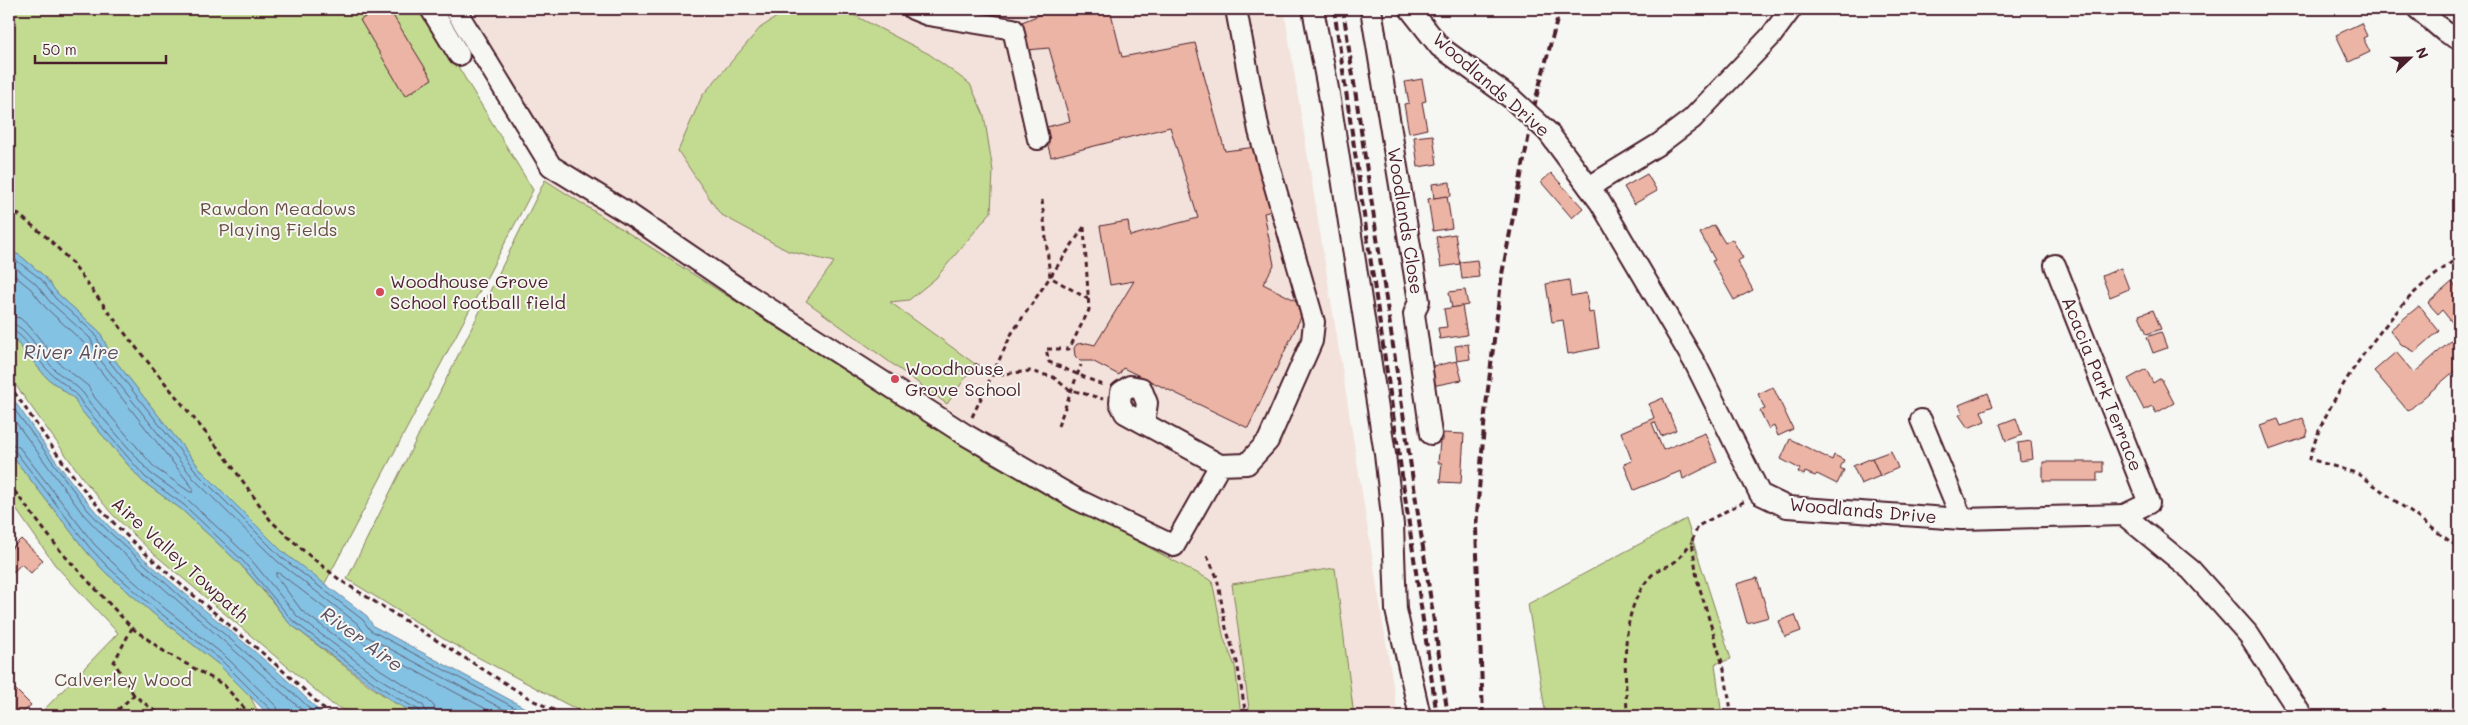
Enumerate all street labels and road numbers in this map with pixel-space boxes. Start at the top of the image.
street label: Woodlands Drive [1428,27,1555,142]
street label: Woodlands Close [1383,146,1429,296]
street label: Acacia Park Terrace [2057,293,2149,474]
street label: Aire Valley Towpath [107,491,255,627]
street label: Woodlands Drive [1788,492,1938,528]

